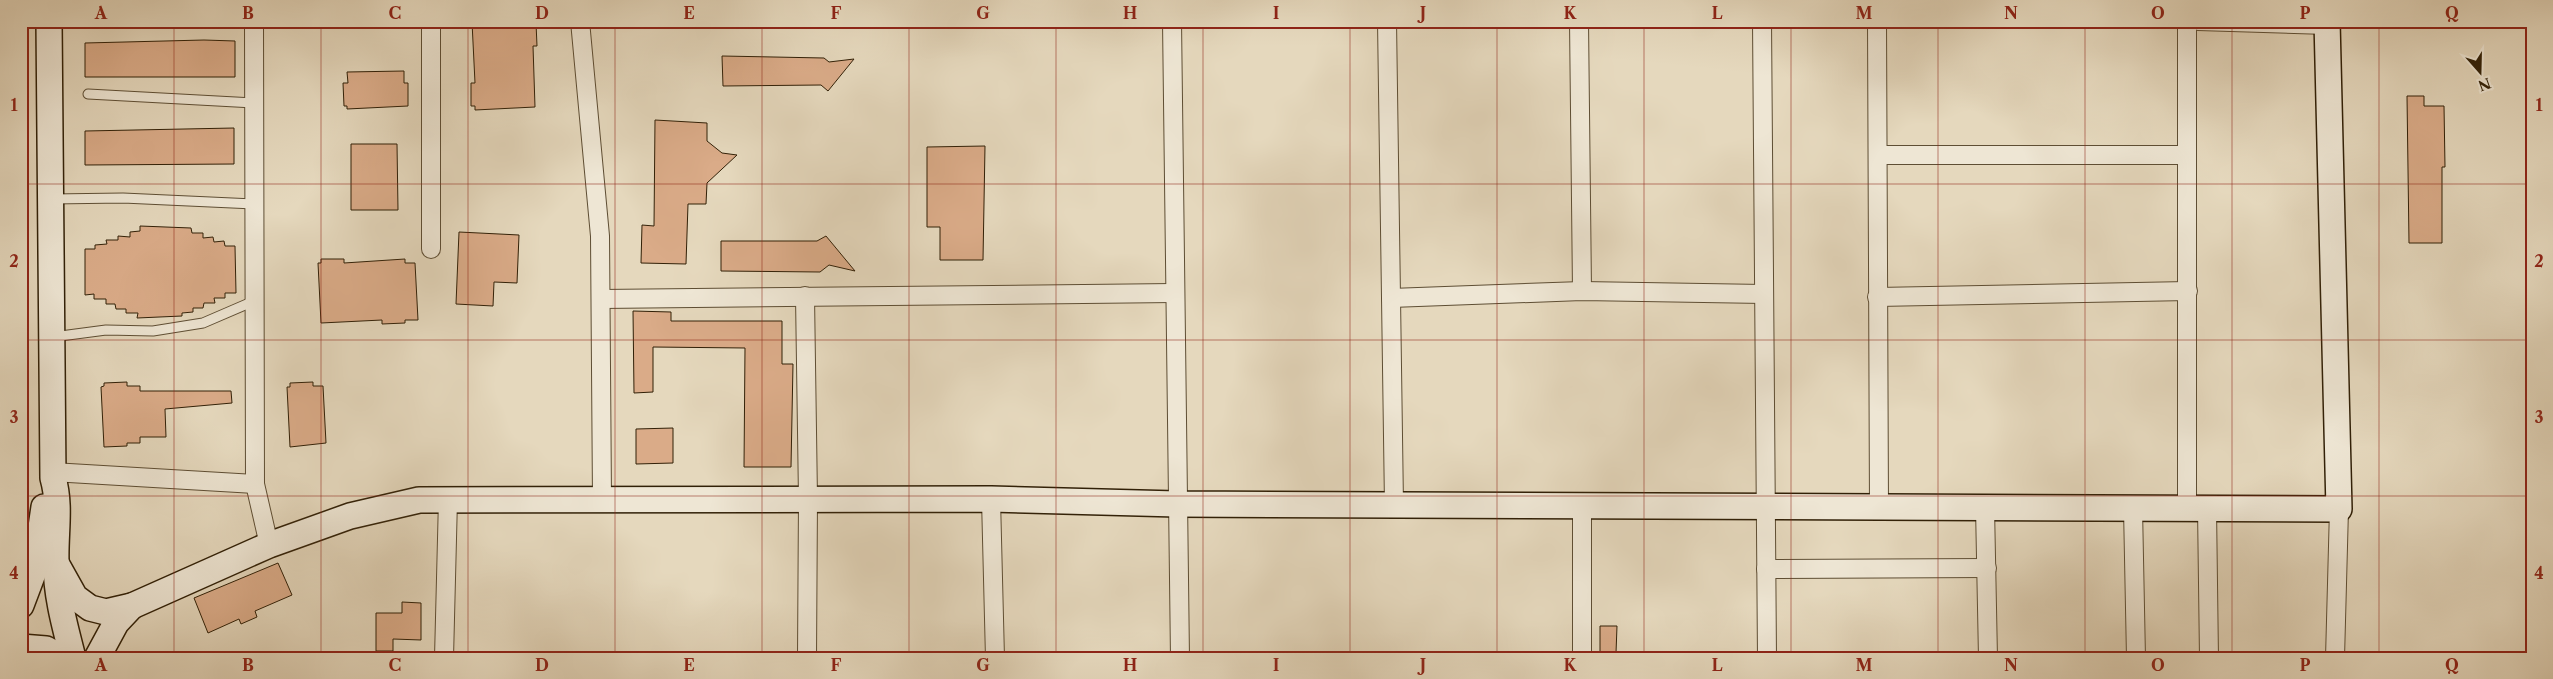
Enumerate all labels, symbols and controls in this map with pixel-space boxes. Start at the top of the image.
text: A [94,3,108,23]
text: B [242,3,254,23]
text: C [389,3,401,23]
text: D [535,3,549,23]
text: E [683,3,695,23]
text: F [831,3,842,23]
text: G [976,3,990,23]
text: H [1123,3,1137,23]
text: I [1273,3,1280,23]
text: J [1417,3,1426,23]
text: K [1564,3,1578,23]
text: L [1711,3,1723,23]
text: M [1856,3,1873,23]
text: N [2004,3,2018,23]
text: O [2151,3,2165,23]
text: P [2300,3,2311,23]
text: Q [2445,3,2459,23]
north arrow [2456,48,2506,98]
text: N [2476,74,2493,95]
text: 1 [10,95,18,115]
text: 1 [2535,95,2543,115]
text: 2 [9,251,19,271]
text: 2 [2534,251,2544,271]
text: 3 [9,407,19,427]
text: 3 [2534,407,2544,427]
text: 4 [9,563,19,583]
text: 4 [2534,563,2544,583]
text: A [94,655,108,675]
text: B [242,655,254,675]
text: C [389,655,401,675]
text: D [535,655,549,675]
text: E [683,655,695,675]
text: F [831,655,842,675]
text: G [976,655,990,675]
text: H [1123,655,1137,675]
text: I [1273,655,1280,675]
text: J [1417,655,1426,675]
text: K [1564,655,1578,675]
text: L [1711,655,1723,675]
text: M [1856,655,1873,675]
text: N [2004,655,2018,675]
text: O [2151,655,2165,675]
text: P [2300,655,2311,675]
text: Q [2445,655,2459,675]

